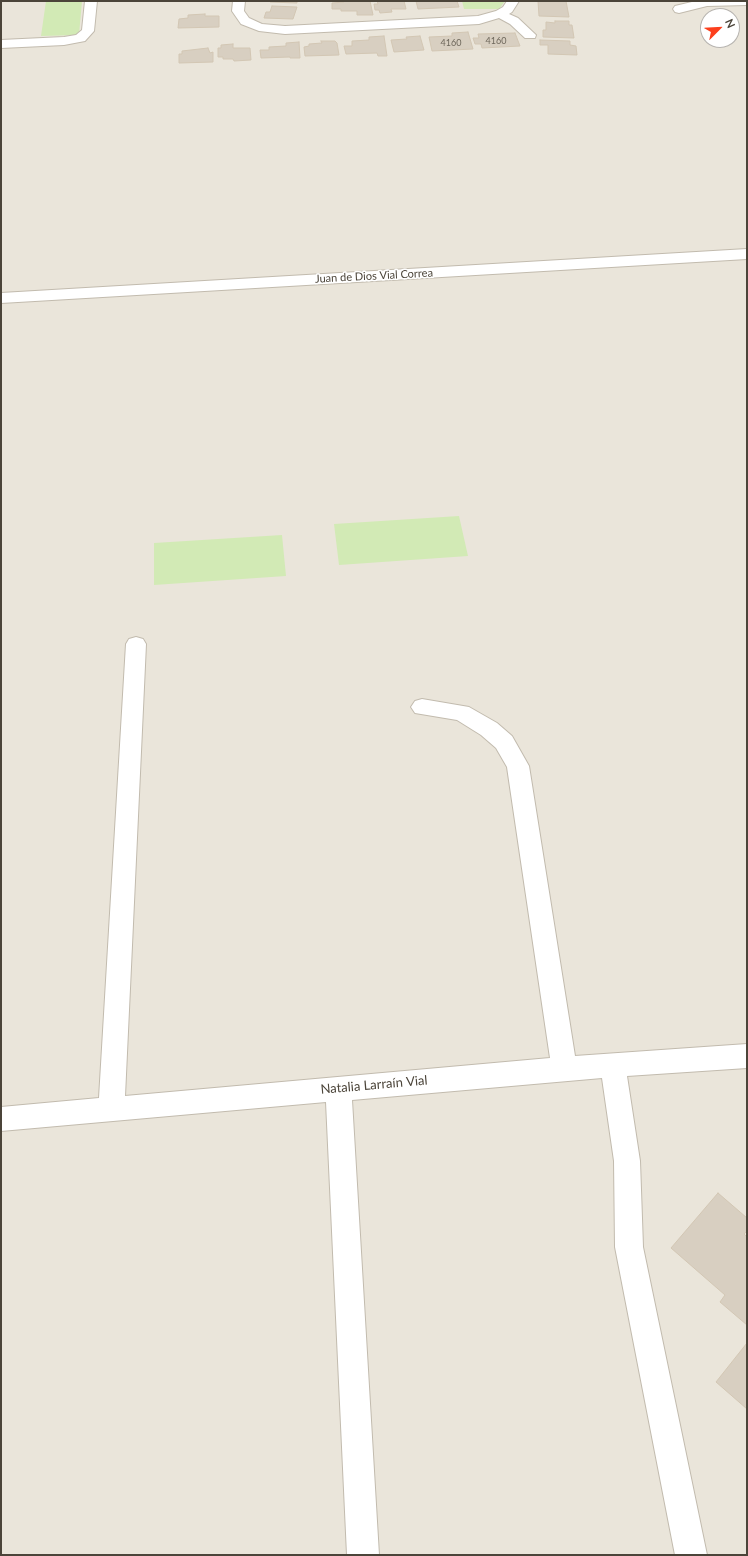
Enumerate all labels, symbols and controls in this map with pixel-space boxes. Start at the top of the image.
north arrow [700,8,740,48]
text: N [723,17,738,30]
house number: 4160 [486,36,506,46]
house number: 4160 [441,38,461,48]
street label: Juan de Dios Vial Correa [315,266,433,286]
street label: Natalia Larraín Vial [320,1073,428,1097]

